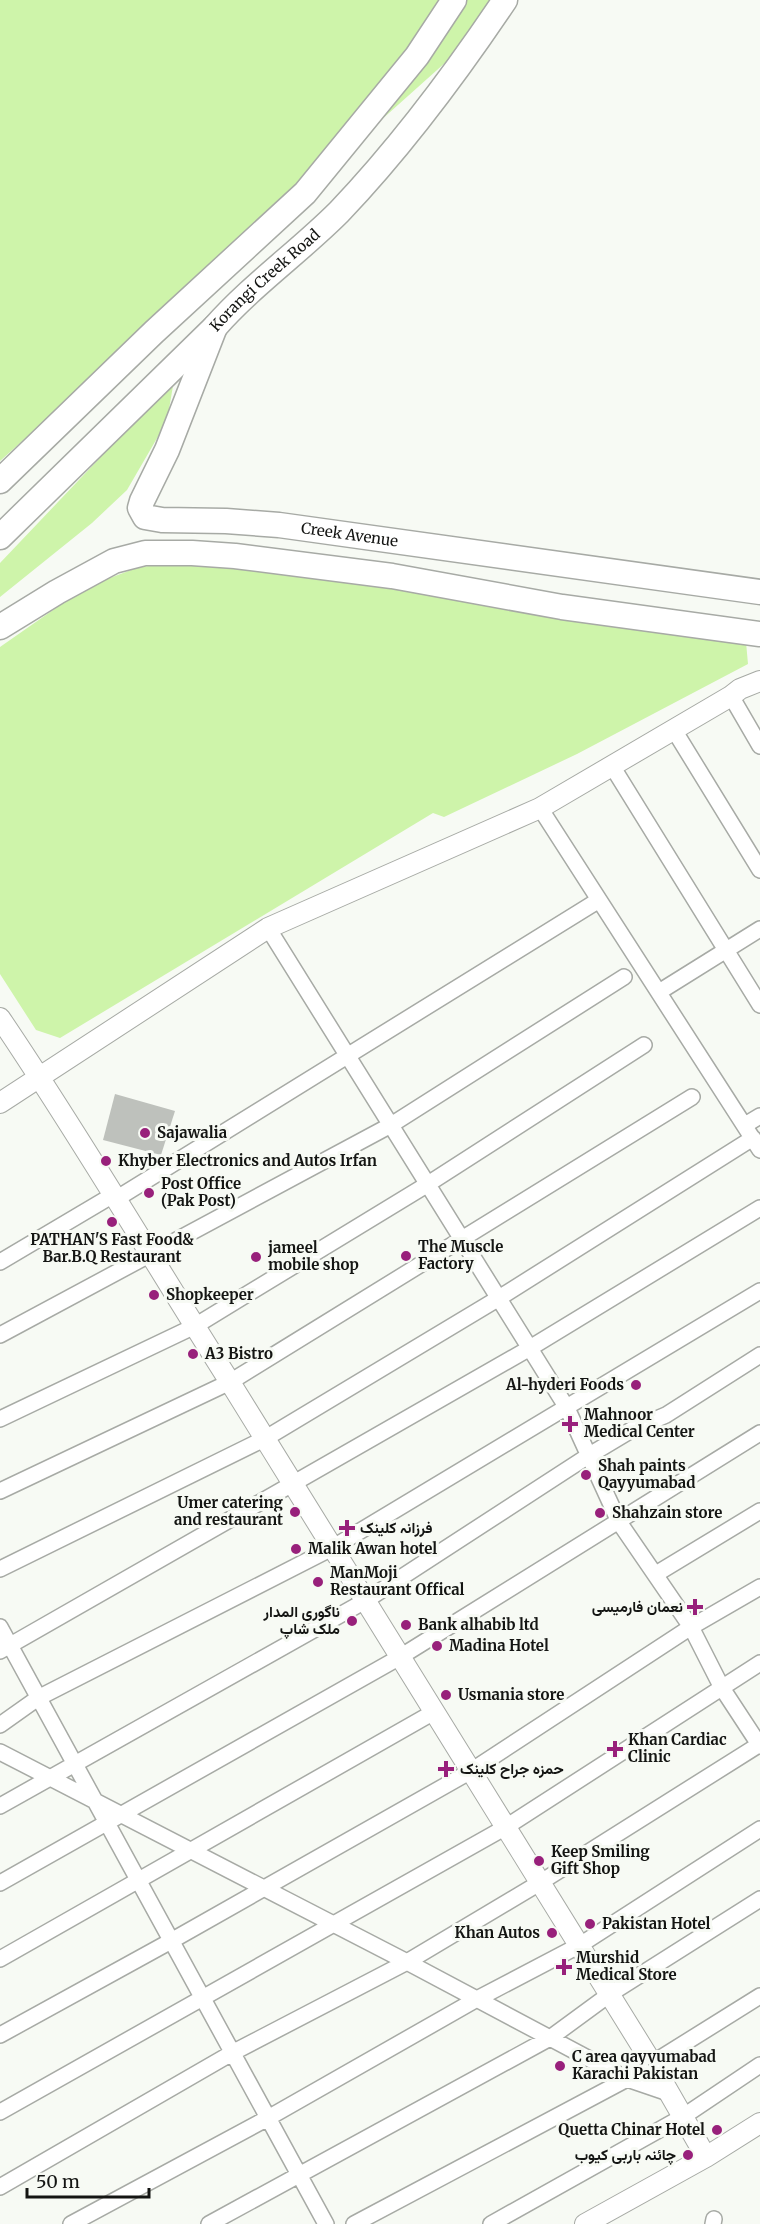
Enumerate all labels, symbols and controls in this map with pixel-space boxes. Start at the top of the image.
street label: Korangi Creek Road [206,225,324,335]
street label: Creek Avenue [300,518,399,550]
place label: Sajawalia [157,1123,228,1142]
marker: Sajawalia [138,1126,152,1140]
place label: Khyber Electronics and Autos Irfan [118,1151,377,1170]
marker: Khyber Electronics and Autos Irfan [99,1154,113,1168]
place label: Post Office (Pak Post) [161,1174,241,1210]
marker: Post Office (Pak Post) [142,1186,156,1200]
marker: PATHAN'S Fast Food& Bar.B.Q Restaurant [105,1215,119,1229]
place label: PATHAN'S Fast Food& Bar.B.Q Restaurant [30,1230,194,1266]
place label: The Muscle Factory [418,1237,503,1273]
place label: jameel mobile shop [267,1238,359,1274]
marker: The Muscle Factory [399,1249,413,1263]
marker: jameel mobile shop [249,1250,263,1264]
place label: Shopkeeper [166,1285,254,1304]
marker: Shopkeeper [147,1288,161,1302]
place label: A3 Bistro [204,1344,273,1363]
marker: A3 Bistro [186,1347,200,1361]
place label: Al-hyderi Foods [505,1375,624,1394]
marker: Al-hyderi Foods [629,1378,643,1392]
place label: Mahnoor Medical Center [584,1405,695,1441]
marker: Mahnoor Medical Center [561,1415,579,1433]
place label: Shah paints Qayyumabad [598,1456,695,1492]
marker: Shah paints Qayyumabad [579,1468,593,1482]
place label: Umer catering and restaurant [174,1493,284,1529]
place label: Shahzain store [612,1503,722,1522]
marker: Umer catering and restaurant [288,1505,302,1519]
marker: Shahzain store [593,1506,607,1520]
place label: فرزانہ کلینک [360,1518,433,1537]
marker: فرزانہ کلینک [338,1519,356,1537]
place label: Malik Awan hotel [308,1539,437,1558]
marker: Malik Awan hotel [289,1542,303,1556]
place label: ManMoji Restaurant Offical [330,1563,465,1599]
marker: ManMoji Restaurant Offical [311,1575,325,1589]
place label: نعمان فارمیسی [592,1597,683,1616]
marker: نعمان فارمیسی [688,1600,702,1614]
place label: ناگوری المدار ملک شاپ [263,1602,340,1639]
marker: ناگوری المدار ملک شاپ [345,1614,359,1628]
place label: Bank alhabib ltd [418,1615,539,1634]
marker: Bank alhabib ltd [399,1618,413,1632]
place label: Madina Hotel [449,1636,549,1655]
marker: Madina Hotel [430,1639,444,1653]
place label: Usmania store [458,1685,564,1704]
marker: Usmania store [439,1688,453,1702]
place label: Khan Cardiac Clinic [628,1730,727,1766]
marker: Khan Cardiac Clinic [606,1740,624,1758]
place label: حمزہ جراح کلینک [460,1759,564,1779]
marker: حمزہ جراح کلینک [437,1760,455,1778]
place label: Keep Smiling Gift Shop [551,1842,650,1878]
marker: Keep Smiling Gift Shop [532,1854,546,1868]
place label: Pakistan Hotel [602,1914,711,1933]
marker: Pakistan Hotel [583,1917,597,1931]
place label: Khan Autos [454,1923,540,1942]
marker: Khan Autos [545,1926,559,1940]
place label: Murshid Medical Store [576,1948,677,1984]
marker: Murshid Medical Store [557,1960,571,1974]
place label: C area qayyumabad Karachi Pakistan [572,2047,716,2083]
marker: C area qayyumabad Karachi Pakistan [553,2059,567,2073]
place label: Quetta Chinar Hotel [558,2120,705,2139]
marker: Quetta Chinar Hotel [710,2123,724,2137]
place label: چائنہ باربی کیوب [575,2145,676,2165]
marker: چائنہ باربی کیوب [681,2148,695,2162]
scale bar [27,2161,148,2199]
text: 50 m [36,2170,80,2193]

